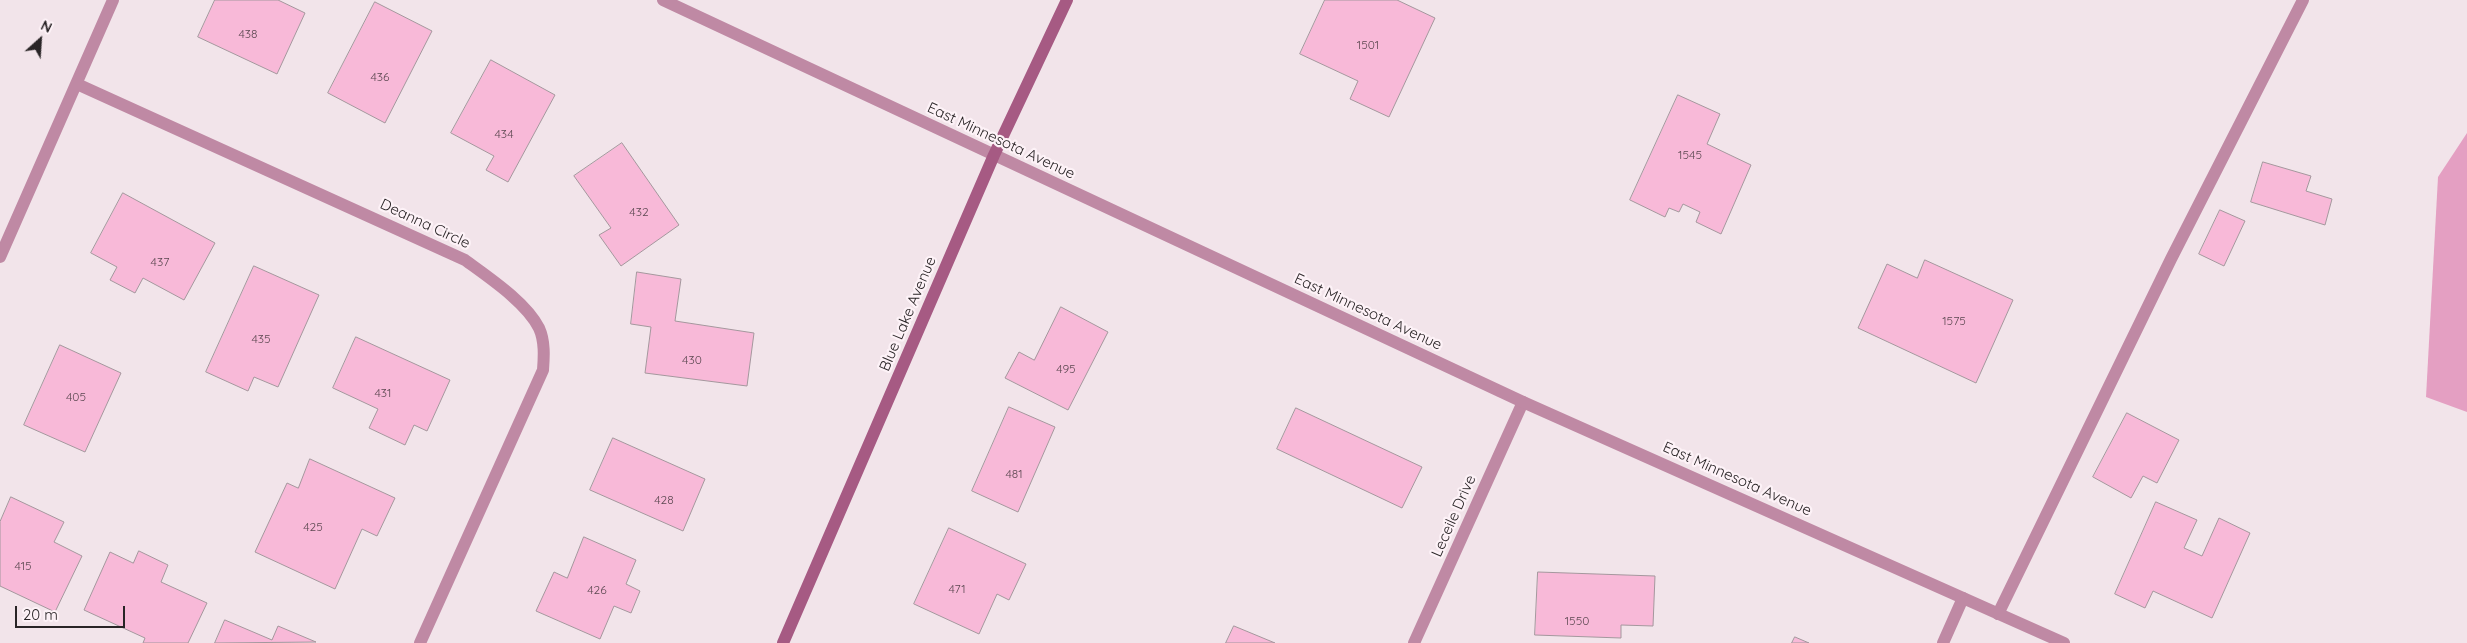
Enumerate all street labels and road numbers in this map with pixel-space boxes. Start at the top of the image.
street label: East Minnesota Avenue [924,99,1078,183]
street label: Deanna Circle [377,195,473,253]
street label: Blue Lake Avenue [876,254,940,374]
street label: East Minnesota Avenue [1291,270,1445,354]
street label: East Minnesota Avenue [1660,438,1814,520]
street label: Leceile Drive [1428,472,1480,560]

